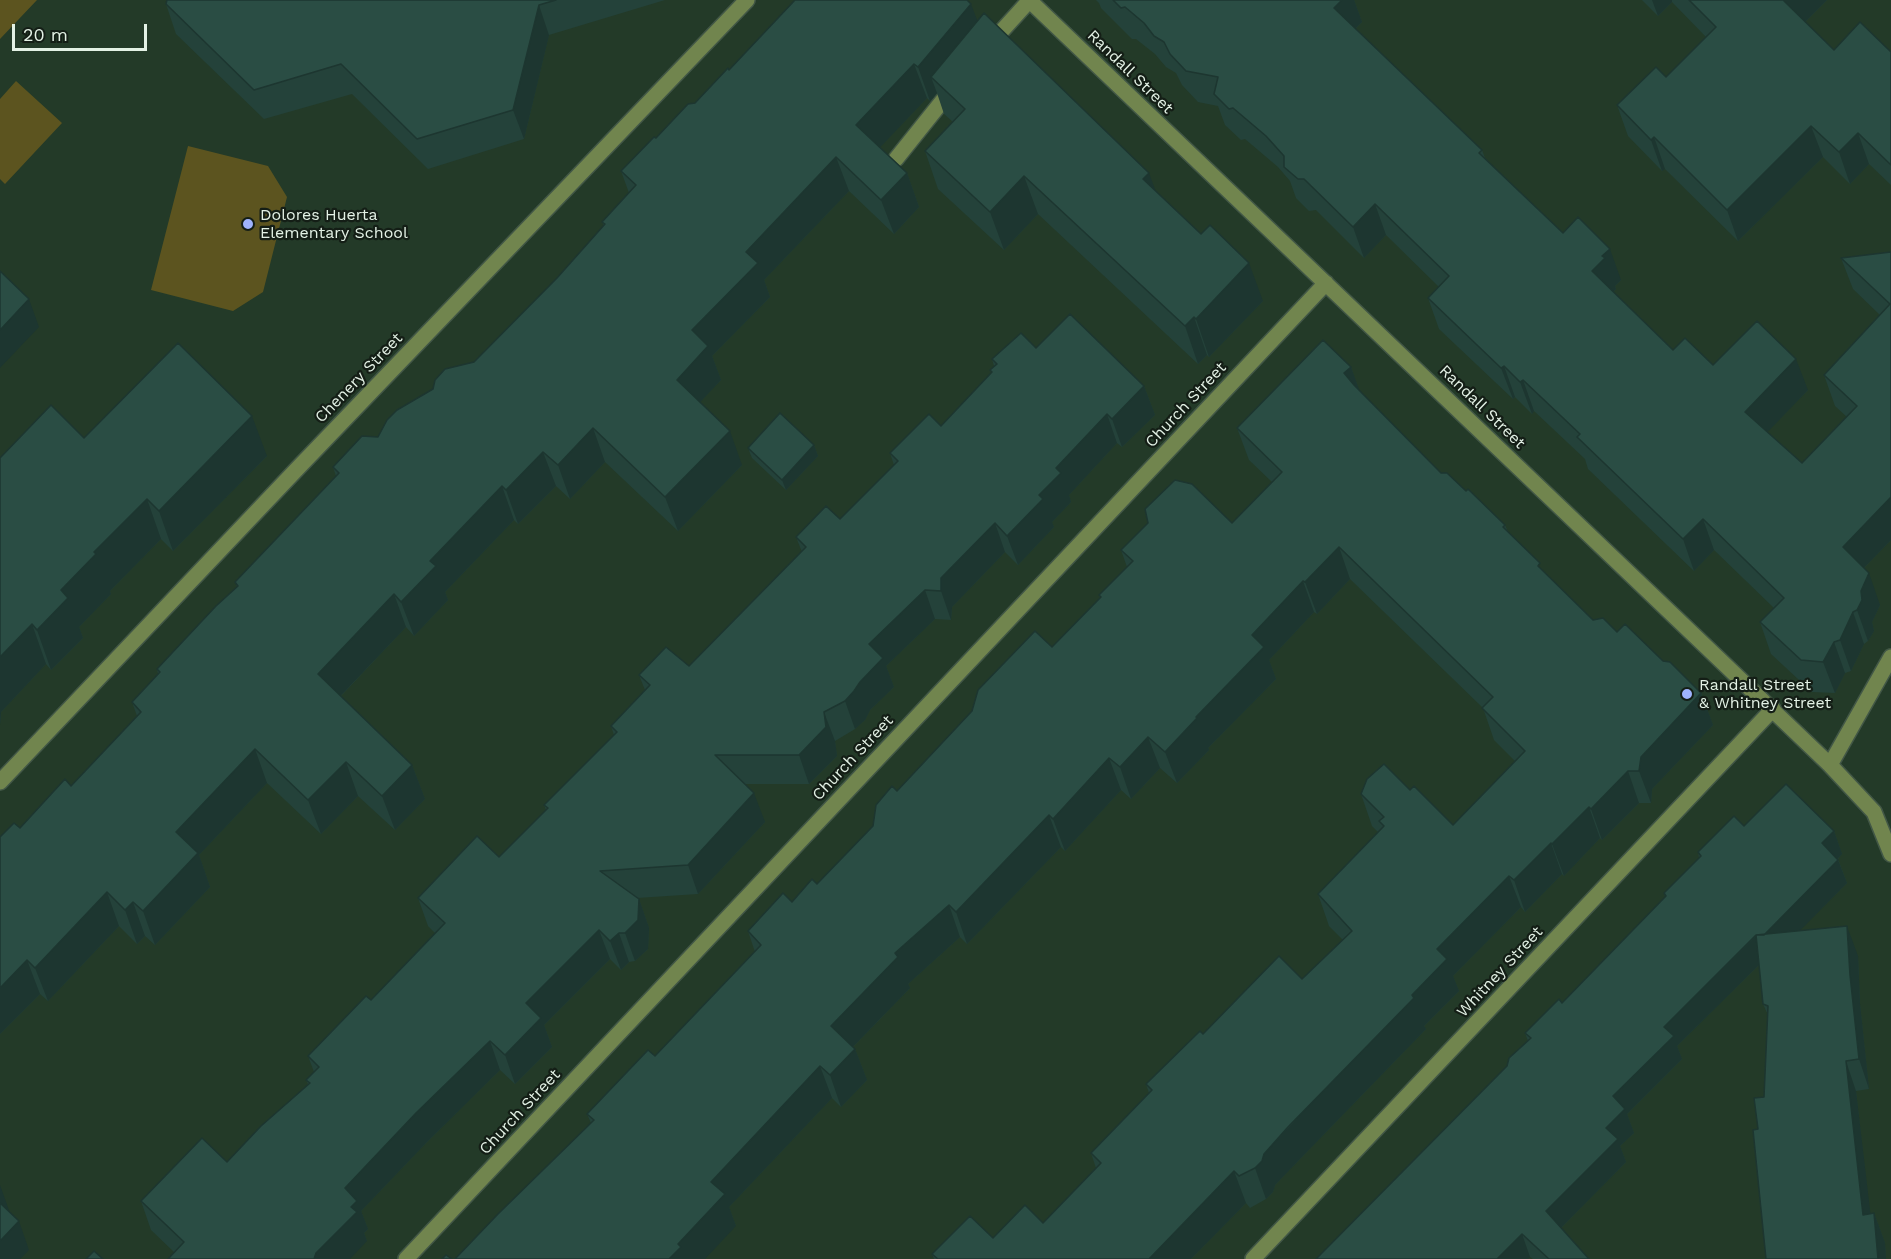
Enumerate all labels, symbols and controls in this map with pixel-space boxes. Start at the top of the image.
scale bar [15,12,150,50]
text: 20 m [23,24,68,45]
street label: Randall Street [1083,26,1177,118]
place label: Dolores Huerta Elementary School [260,205,408,243]
marker: Dolores Huerta Elementary School [241,217,255,231]
street label: Chenery Street [311,329,407,427]
street label: Church Street [1142,358,1230,452]
street label: Randall Street [1435,361,1529,453]
place label: Randall Street & Whitney Street [1699,675,1831,713]
marker: Randall Street & Whitney Street [1680,687,1694,701]
street label: Church Street [809,711,897,805]
street label: Whitney Street [1453,923,1547,1021]
street label: Church Street [476,1065,564,1159]

